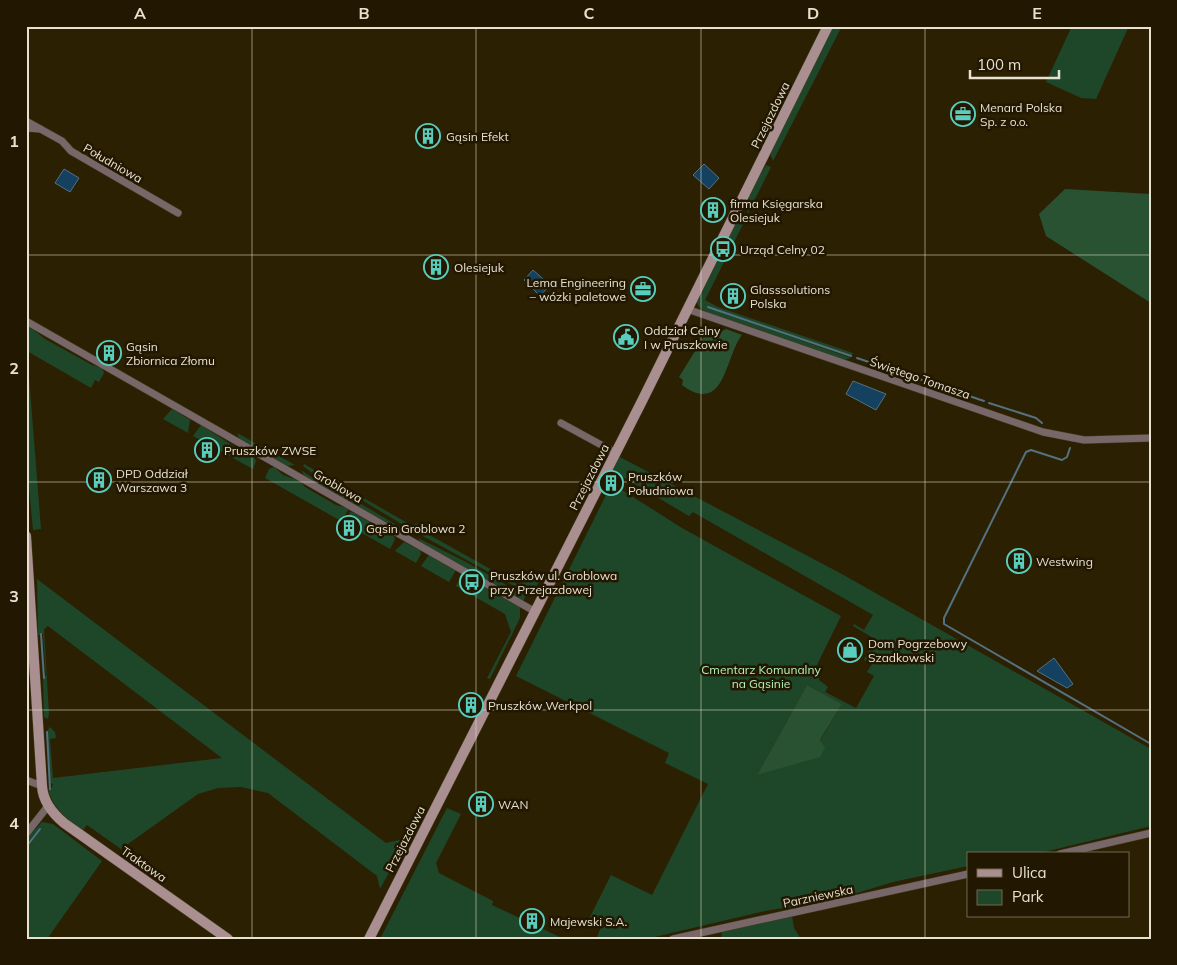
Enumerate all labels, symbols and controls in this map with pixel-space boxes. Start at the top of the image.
text: A [134,3,146,23]
text: B [358,3,370,23]
text: C [584,3,595,23]
text: D [807,3,819,23]
text: E [1032,3,1042,23]
scale bar [970,48,1058,80]
text: 100 m [977,55,1021,74]
street label: Przejazdowa [747,79,793,151]
place label: Menard Polska Sp. z o.o. [980,100,1062,129]
office icon: Menard Polska Sp. z o.o. [950,101,976,127]
building icon: Gąsin Efekt [415,123,441,149]
place label: Gąsin Efekt [446,129,509,144]
text: 1 [9,131,19,151]
street label: Południowa [81,140,145,186]
place label: firma Księgarska Olesiejuk [730,196,823,225]
building icon: firma Księgarska Olesiejuk [700,197,726,223]
bus stop icon: Urząd Celny 02 [710,236,736,262]
place label: Urząd Celny 02 [740,242,825,257]
building icon: Olesiejuk [423,254,449,280]
place label: Olesiejuk [454,260,505,275]
place label: Lema Engineering – wózki paletowe [526,275,626,304]
office icon: Lema Engineering – wózki paletowe [630,276,656,302]
place label: Glasssolutions Polska [750,282,830,311]
building icon: Glasssolutions Polska [720,283,746,309]
place label: Oddział Celny I w Pruszkowie [644,323,728,352]
public building icon: Oddział Celny I w Pruszkowie [613,324,639,350]
place label: Gąsin Zbiornica Złomu [126,339,215,368]
building icon: Gąsin Zbiornica Złomu [96,340,122,366]
street label: Świętego Tomasza [868,354,972,402]
text: 2 [9,358,19,378]
building icon: Pruszków ZWSE [194,437,220,463]
street label: Przejazdowa [566,441,612,513]
place label: Pruszków ZWSE [224,443,316,458]
place label: DPD Oddział Warszawa 3 [116,466,189,495]
street label: Groblowa [311,466,365,506]
building icon: DPD Oddział Warszawa 3 [86,467,112,493]
place label: Pruszków Południowa [628,469,694,498]
building icon: Pruszków Południowa [598,470,624,496]
building icon: Gąsin Groblowa 2 [336,515,362,541]
place label: Gąsin Groblowa 2 [366,521,466,536]
building icon: Westwing [1006,548,1032,574]
place label: Westwing [1036,554,1093,569]
place label: Pruszków ul. Groblowa przy Przejazdowej [490,568,617,597]
bus stop icon: Pruszków ul. Groblowa przy Przejazdowej [459,569,485,595]
text: 3 [9,586,19,606]
place label: Dom Pogrzebowy Szadkowski [868,636,968,665]
shop icon: Dom Pogrzebowy Szadkowski [837,637,863,663]
park label: Cmentarz Komunalny na Gąsinie [701,662,821,691]
building icon: Pruszków Werkpol [458,692,484,718]
place label: Pruszków Werkpol [488,698,592,713]
building icon: WAN [468,791,494,817]
place label: WAN [498,797,528,812]
street label: Przejazdowa [382,803,428,875]
text: 4 [9,813,19,833]
street label: Traktowa [118,843,170,885]
legend [967,852,1130,918]
text: Ulica [1012,863,1046,882]
street label: Parzniewska [782,881,854,911]
text: Park [1012,887,1044,906]
building icon: Majewski S.A. [519,908,545,934]
place label: Majewski S.A. [550,914,627,929]

